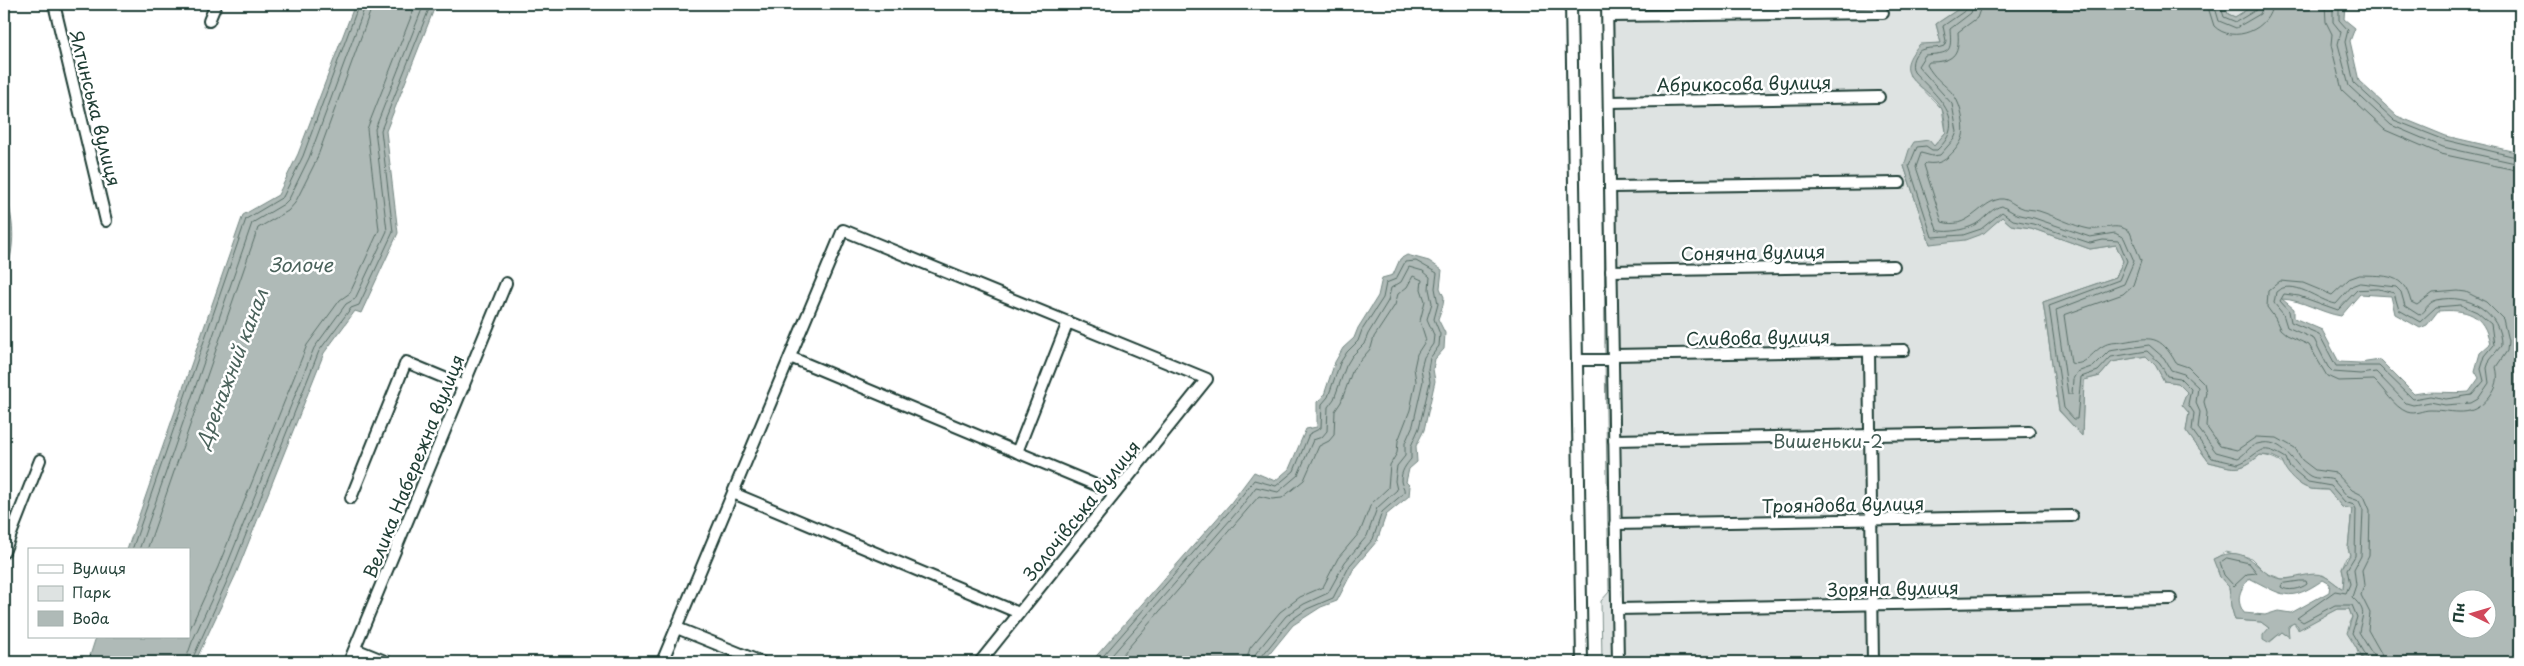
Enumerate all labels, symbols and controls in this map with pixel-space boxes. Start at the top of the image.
street label: Ялтинська вулиця [64,27,128,189]
street label: Абрикосова вулиця [1656,68,1832,98]
street label: Сонячна вулиця [1680,237,1826,267]
water label: Золоче [269,250,333,278]
water label: Дренажний канал [187,284,274,454]
street label: Сливова вулиця [1686,322,1830,352]
street label: Велика Набережна вулиця [356,350,470,582]
park label: Вишеньки-2 [1773,427,1883,454]
street label: Золочівська вулиця [1016,434,1146,586]
street label: Трояндова вулиця [1761,489,1925,519]
legend [28,548,190,638]
text: Вулиця [72,556,126,579]
street label: Зоряна вулиця [1827,573,1959,603]
text: Парк [72,580,111,603]
north arrow [2446,588,2496,638]
text: Пн [2447,602,2470,624]
text: Вода [72,606,110,629]

